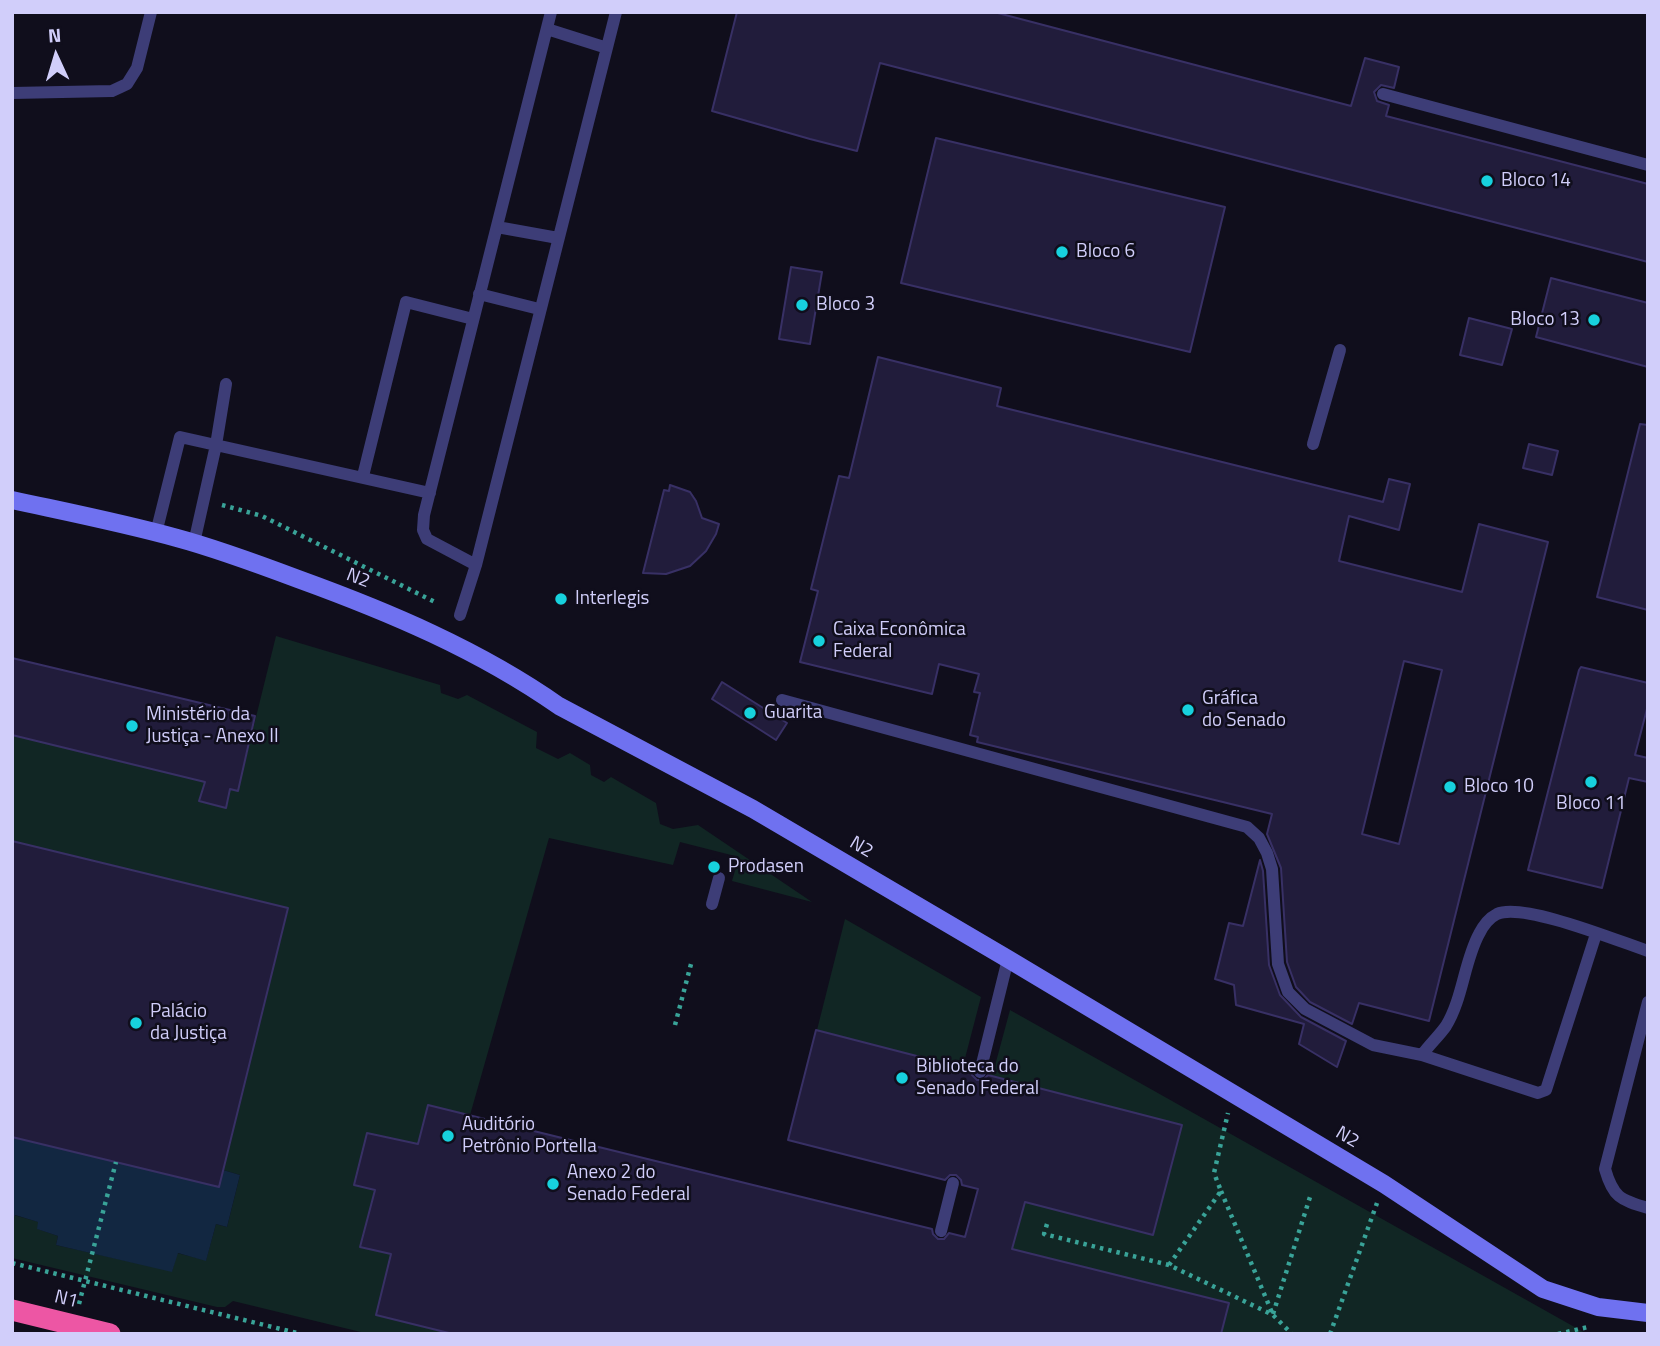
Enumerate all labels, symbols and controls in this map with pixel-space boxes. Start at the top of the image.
text: N [47,20,62,49]
north arrow [21,21,91,91]
place label: Bloco 14 [1501,170,1571,192]
marker: Bloco 14 [1479,173,1495,189]
place label: Bloco 6 [1076,241,1135,263]
marker: Bloco 6 [1054,244,1070,260]
place label: Bloco 3 [816,294,875,316]
marker: Bloco 3 [794,297,810,313]
place label: Bloco 13 [1510,309,1580,331]
marker: Bloco 13 [1586,312,1602,328]
street label: N2 [343,564,373,594]
place label: Interlegis [575,588,649,610]
marker: Interlegis [553,591,569,607]
place label: Caixa Econômica Federal [833,619,966,663]
marker: Caixa Econômica Federal [811,633,827,649]
place label: Gráfica do Senado [1202,688,1286,732]
place label: Guarita [764,702,822,724]
marker: Gráfica do Senado [1180,702,1196,718]
place label: Ministério da Justiça - Anexo II [146,704,279,748]
marker: Guarita [742,705,758,721]
marker: Ministério da Justiça - Anexo II [124,718,140,734]
marker: Bloco 11 [1583,774,1599,790]
place label: Bloco 10 [1464,776,1534,798]
marker: Bloco 10 [1442,779,1458,795]
place label: Bloco 11 [1556,793,1626,815]
street label: N2 [845,832,877,864]
place label: Prodasen [728,856,804,878]
marker: Prodasen [706,859,722,875]
place label: Palácio da Justiça [150,1001,227,1045]
marker: Palácio da Justiça [128,1015,144,1031]
place label: Biblioteca do Senado Federal [916,1056,1039,1100]
marker: Biblioteca do Senado Federal [894,1070,910,1086]
place label: Auditório Petrônio Portella [462,1114,597,1158]
street label: N2 [1331,1122,1363,1154]
marker: Auditório Petrônio Portella [440,1128,456,1144]
place label: Anexo 2 do Senado Federal [567,1162,690,1206]
marker: Anexo 2 do Senado Federal [545,1176,561,1192]
street label: N1 [52,1286,80,1314]

